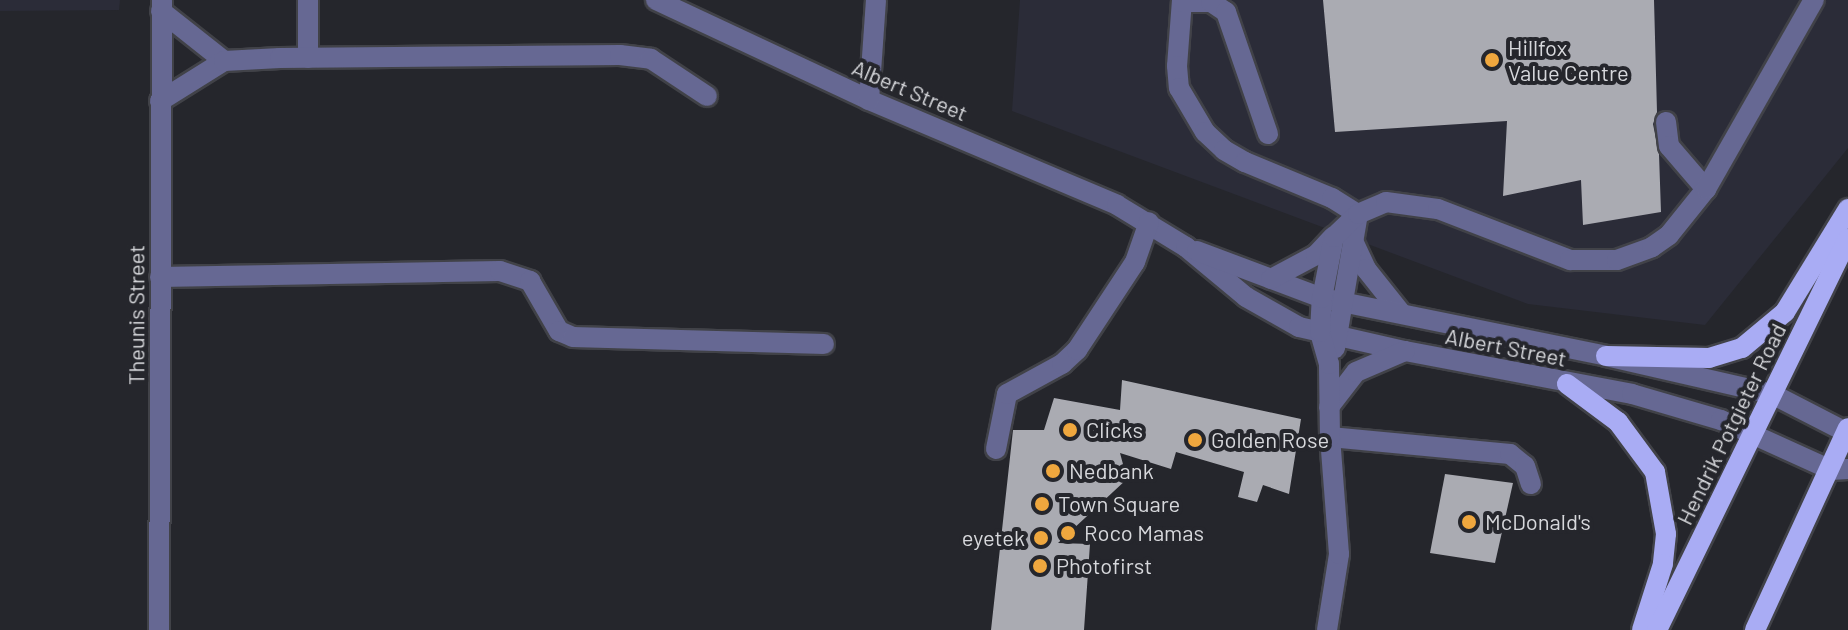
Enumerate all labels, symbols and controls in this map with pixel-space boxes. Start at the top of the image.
place label: Hillfox Value Centre [1508,34,1629,86]
marker: Hillfox Value Centre [1483,51,1501,69]
street label: Albert Street [848,54,972,126]
street label: Theunis Street [123,245,149,385]
street label: Hendrik Potgieter Road [1671,319,1791,529]
street label: Albert Street [1443,322,1569,372]
place label: Clicks [1086,417,1143,443]
marker: Clicks [1061,421,1079,439]
place label: Golden Rose [1211,427,1329,453]
marker: Golden Rose [1186,431,1204,449]
place label: Nedbank [1069,458,1154,484]
marker: Nedbank [1044,462,1062,480]
place label: Town Square [1058,491,1180,517]
marker: Town Square [1033,495,1051,513]
place label: McDonald's [1485,509,1591,535]
marker: McDonald's [1460,513,1478,531]
place label: Roco Mamas [1084,520,1204,546]
marker: Roco Mamas [1059,524,1077,542]
place label: eyetek [962,525,1025,551]
marker: eyetek [1032,529,1050,547]
place label: Photofirst [1056,553,1152,579]
marker: Photofirst [1031,557,1049,575]

